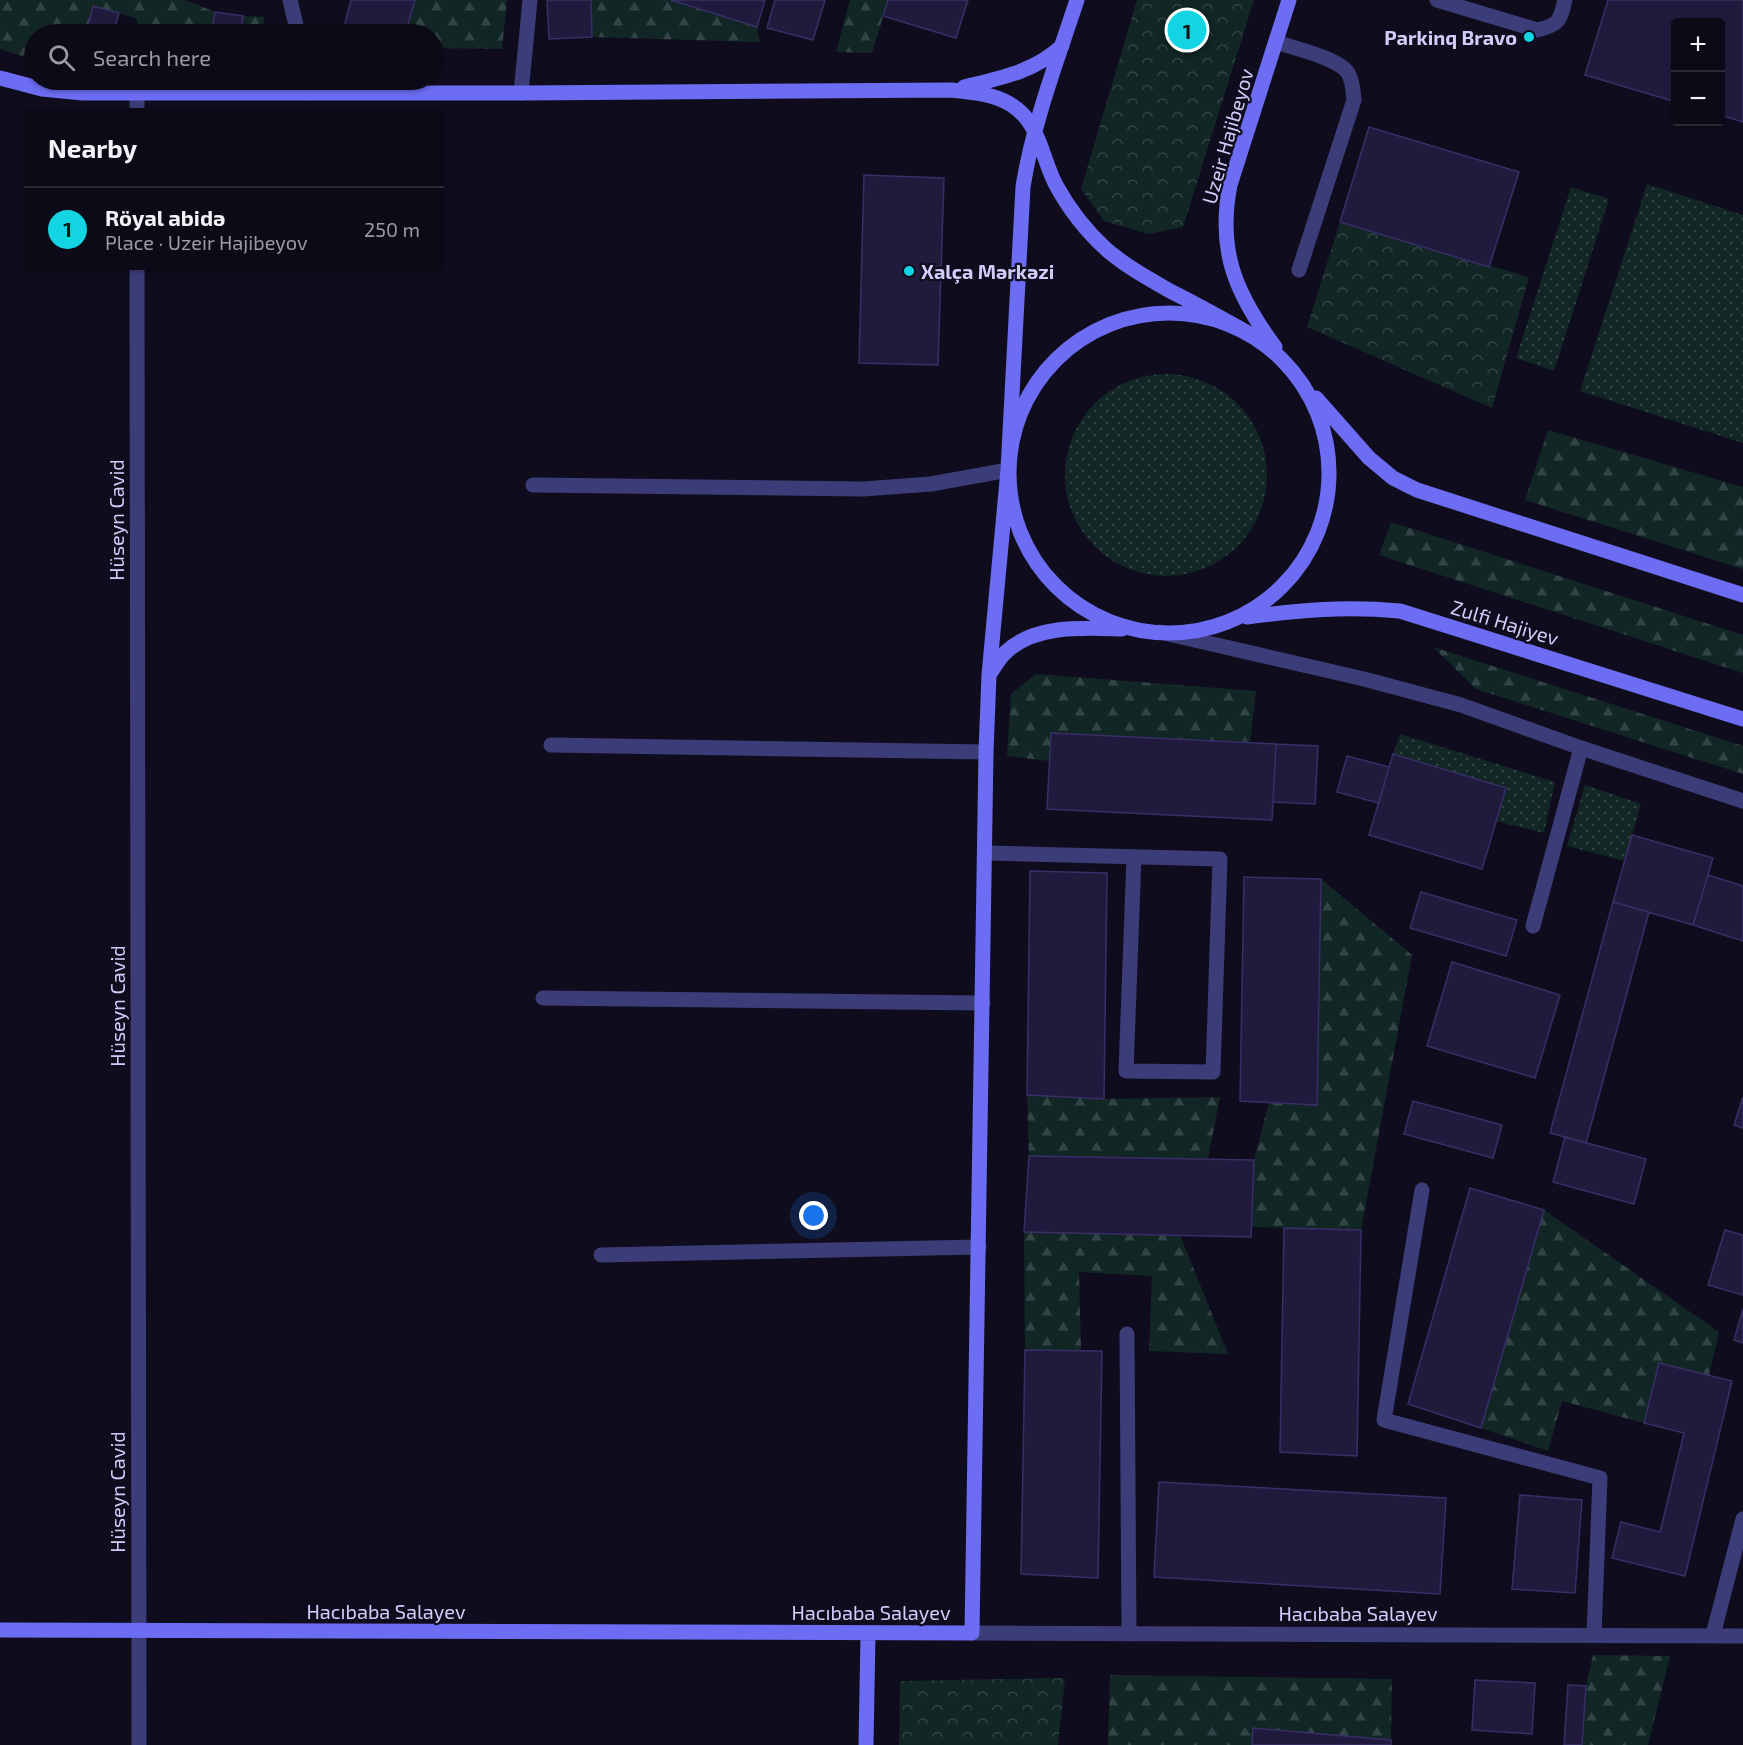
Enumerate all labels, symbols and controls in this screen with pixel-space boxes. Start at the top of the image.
pin: 1 [1168,8,1206,52]
map controls [1671,18,1725,126]
button: + [1671,18,1725,72]
search box [24,24,444,90]
place label: Parkinq Bravo [1384,25,1517,49]
marker: Parkinq Bravo [1522,30,1536,44]
icon: search [45,41,78,74]
text: Search here [93,44,211,70]
street label: Uzeir Hajibeyov [1196,65,1258,207]
button: − [1671,72,1725,126]
text: Nearby [48,132,137,163]
text: Röyal abidə [105,204,225,230]
text: 1 [63,217,72,241]
text: 250 m [364,217,420,241]
text: Place · Uzeir Hajibeyov [105,230,308,254]
place label: Xalça Mərkəzi [921,259,1054,284]
marker: Xalça Mərkəzi [902,264,916,278]
street label: Hüseyn Cavid [104,459,128,581]
street label: Zulfi Hajiyev [1448,594,1562,650]
street label: Hüseyn Cavid [105,945,129,1067]
your location [799,1201,828,1230]
street label: Hüseyn Cavid [105,1431,129,1553]
street label: Hacıbaba Salayev [306,1599,466,1623]
street label: Hacıbaba Salayev [791,1600,951,1624]
street label: Hacıbaba Salayev [1278,1601,1438,1625]

